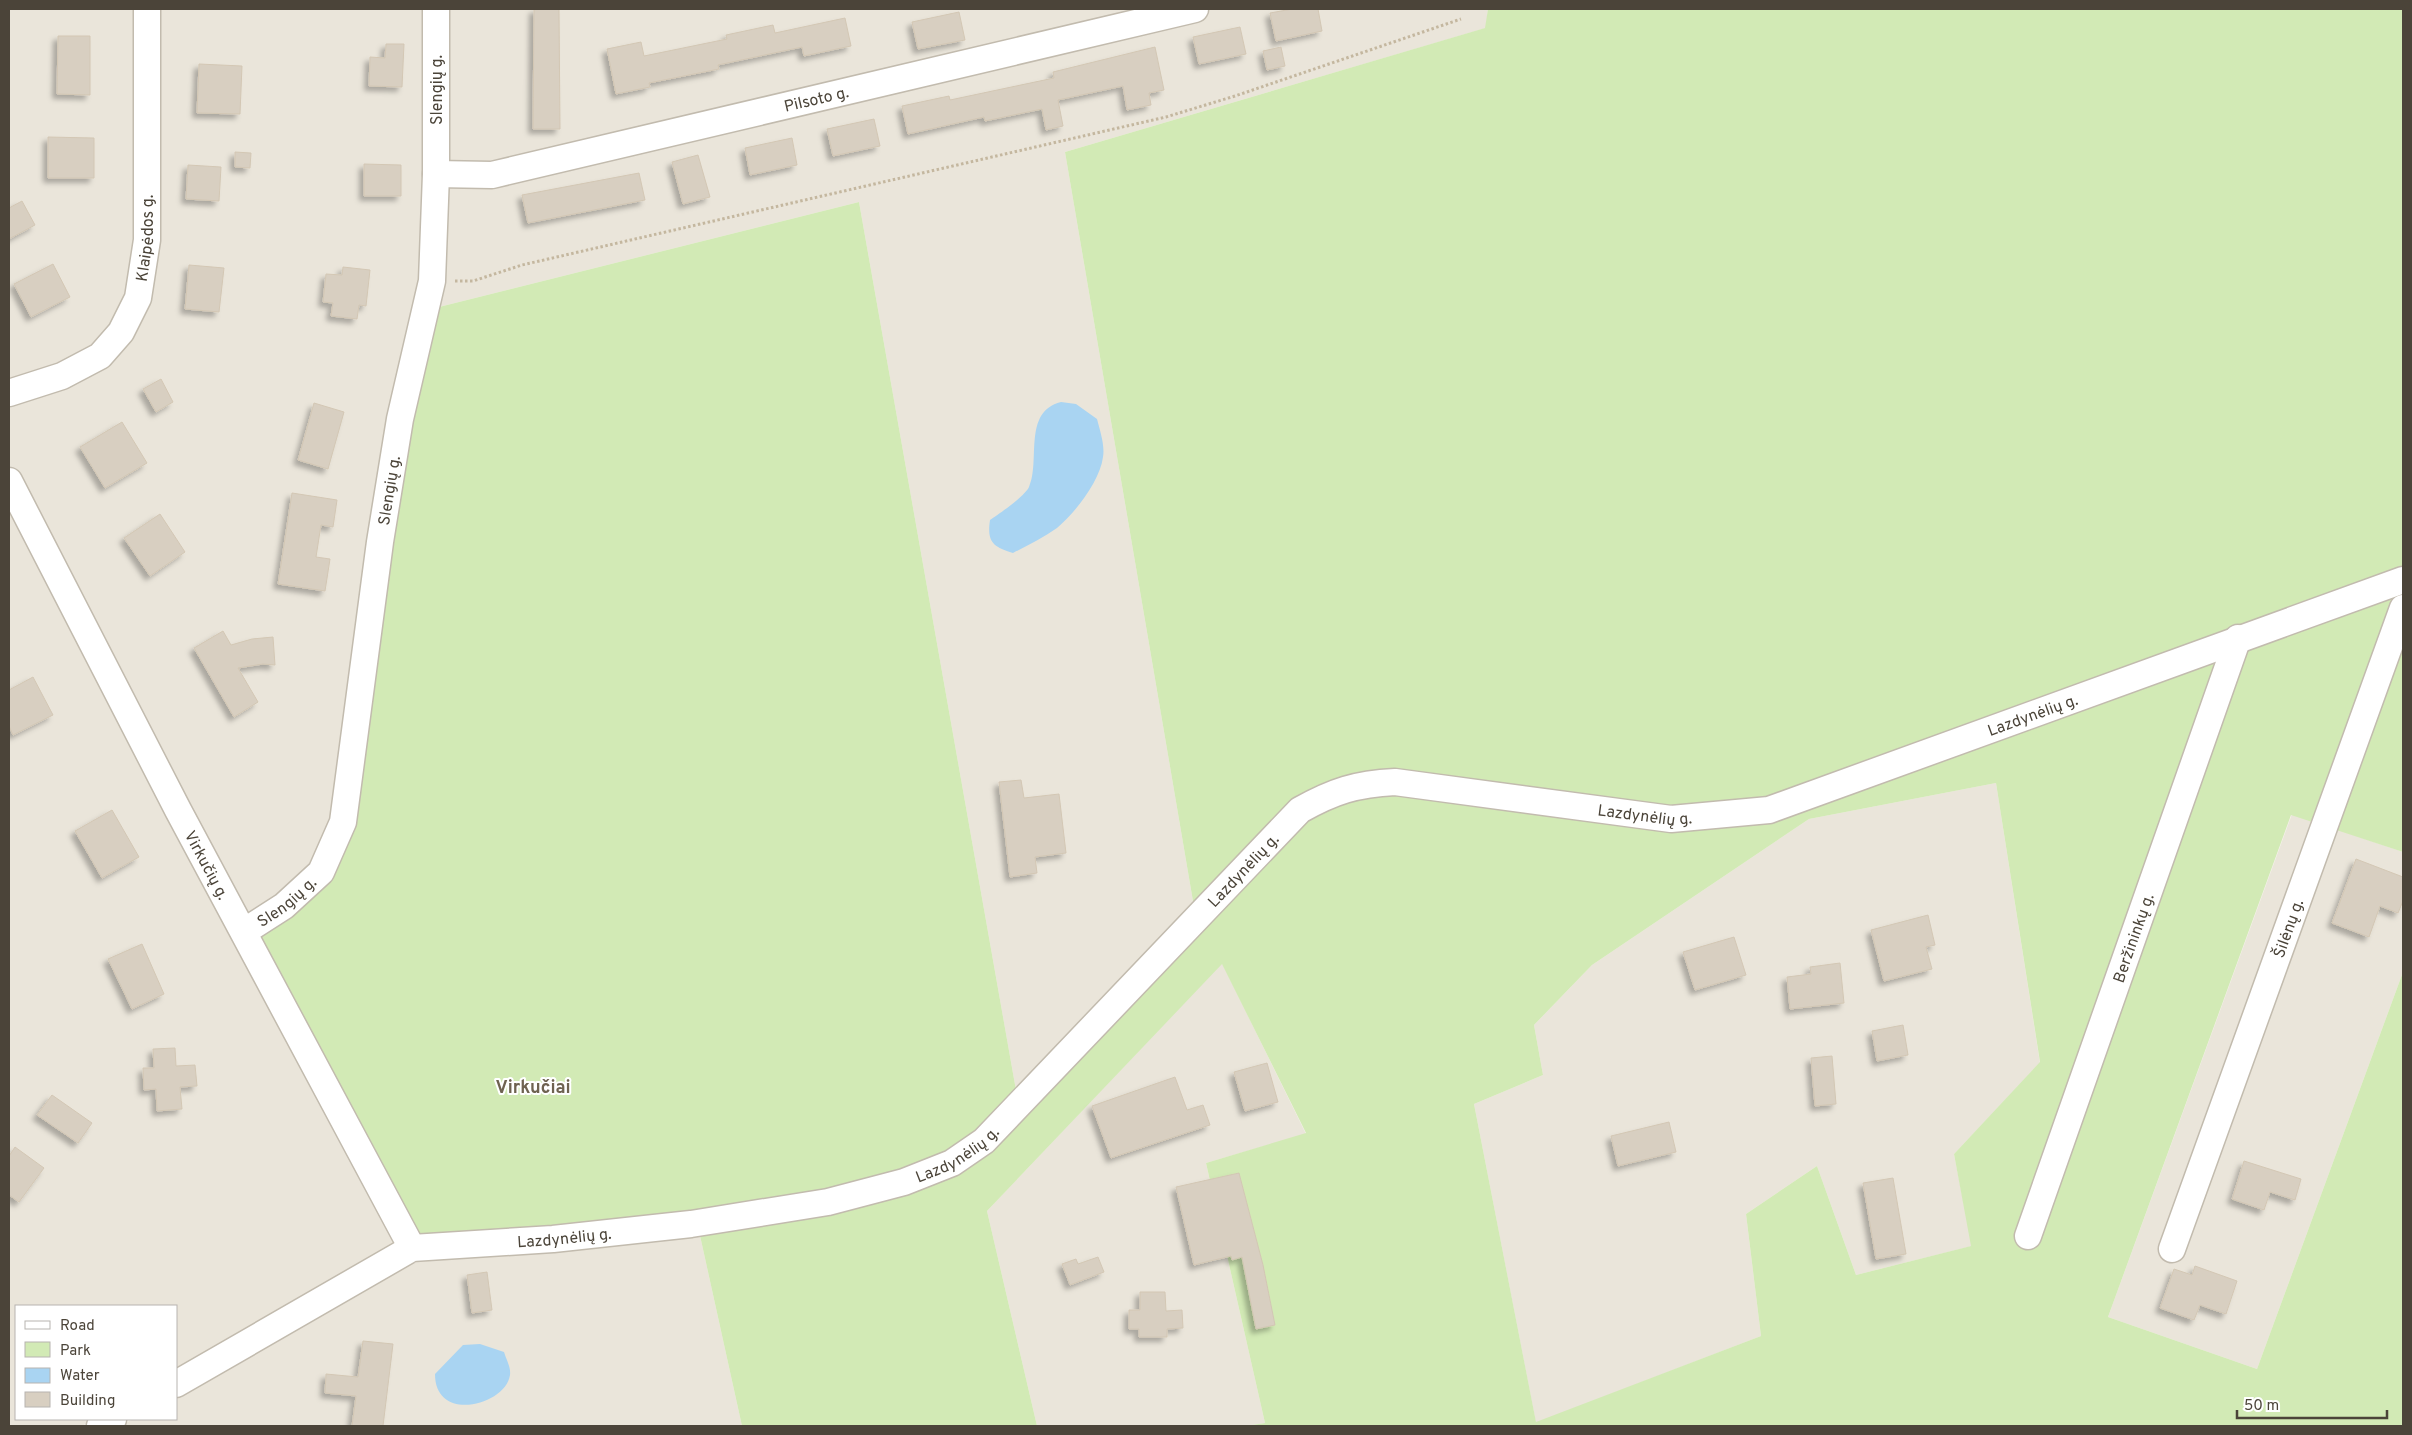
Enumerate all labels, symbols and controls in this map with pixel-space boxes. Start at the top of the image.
street label: Slengių g. [428,55,448,125]
street label: Pilsoto g. [782,83,851,118]
street label: Klaipėdos g. [133,195,159,283]
street label: Slengių g. [375,454,406,527]
street label: Lazdynėlių g. [1985,691,2081,742]
street label: Lazdynėlių g. [1596,801,1693,831]
street label: Virkučių g. [179,828,232,904]
street label: Lazdynėlių g. [1204,830,1284,912]
street label: Slengių g. [254,873,321,933]
street label: Beržininkų g. [2110,891,2159,986]
street label: Šilėnų g. [2268,897,2309,961]
district label: Virkučiai [495,1077,571,1100]
street label: Lazdynėlių g. [913,1123,1004,1188]
street label: Lazdynėlių g. [517,1225,613,1253]
legend [15,1305,178,1420]
text: Road [60,1317,95,1336]
text: Park [60,1342,91,1361]
text: Water [60,1367,100,1386]
scale bar [2237,1388,2387,1420]
text: Building [60,1392,115,1411]
text: 50 m [2244,1397,2279,1416]

